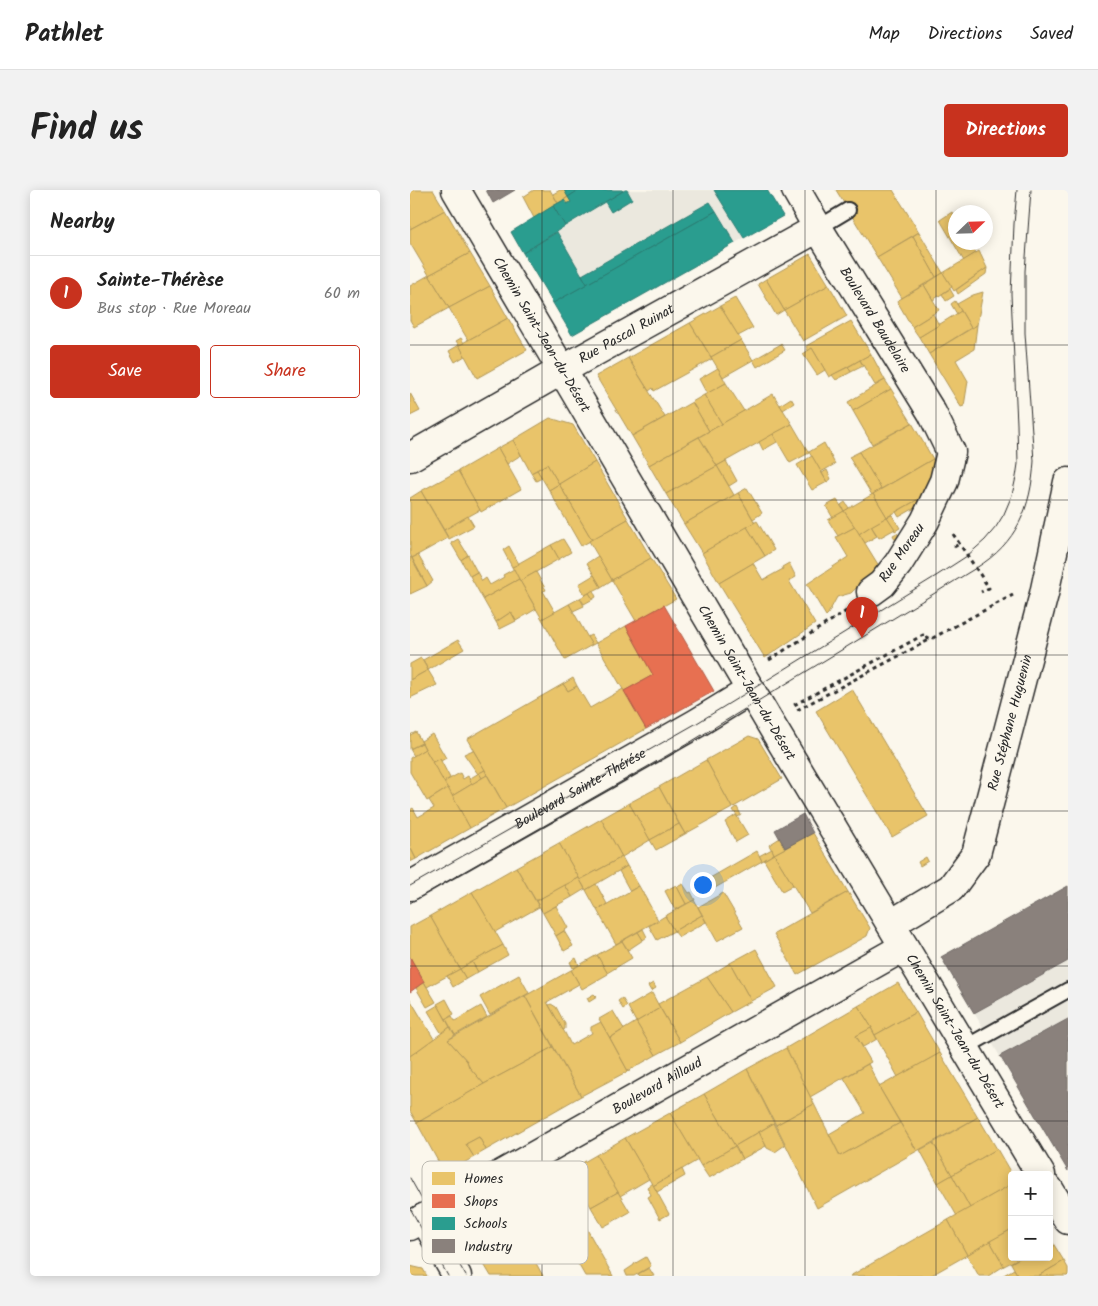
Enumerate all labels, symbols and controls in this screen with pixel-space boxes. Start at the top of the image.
text: Pathlet [25,15,104,54]
text: Map [868,20,900,49]
text: Directions [928,20,1002,49]
text: Saved [1030,20,1073,49]
text: Find us [30,102,143,158]
button: Directions [944,104,1068,157]
north arrow [948,205,993,250]
text: Nearby [50,206,115,239]
street label: Chemin Saint-Jean-du-Désert [487,253,596,417]
street label: Boulevard Baudelaire [834,263,916,378]
text: Sainte-Thérèse [97,266,224,296]
text: 1 [64,281,68,306]
text: 60 m [324,281,360,306]
text: Bus stop · Rue Moreau [97,296,251,321]
street label: Rue Pascal Ruinat [575,298,679,370]
button: Save [50,345,200,398]
button: Share [210,345,360,398]
street label: Rue Moreau [873,518,931,587]
pin: 1 [846,597,878,638]
street label: Chemin Saint-Jean-du-Désert [692,601,801,765]
street label: Rue Stéphane Huguenin [982,652,1039,793]
street label: Boulevard Sainte-Thérése [510,743,651,835]
your location [690,872,716,898]
street label: Chemin Saint-Jean-du-Désert [900,949,1010,1114]
street label: Boulevard Aillaud [608,1052,707,1121]
legend [422,1161,588,1264]
text: Homes [464,1168,503,1190]
map controls [1008,1171,1053,1261]
button: + [1008,1171,1053,1216]
text: Shops [464,1191,498,1213]
text: Schools [464,1213,507,1235]
button: − [1008,1216,1053,1261]
text: Industry [464,1236,513,1258]

